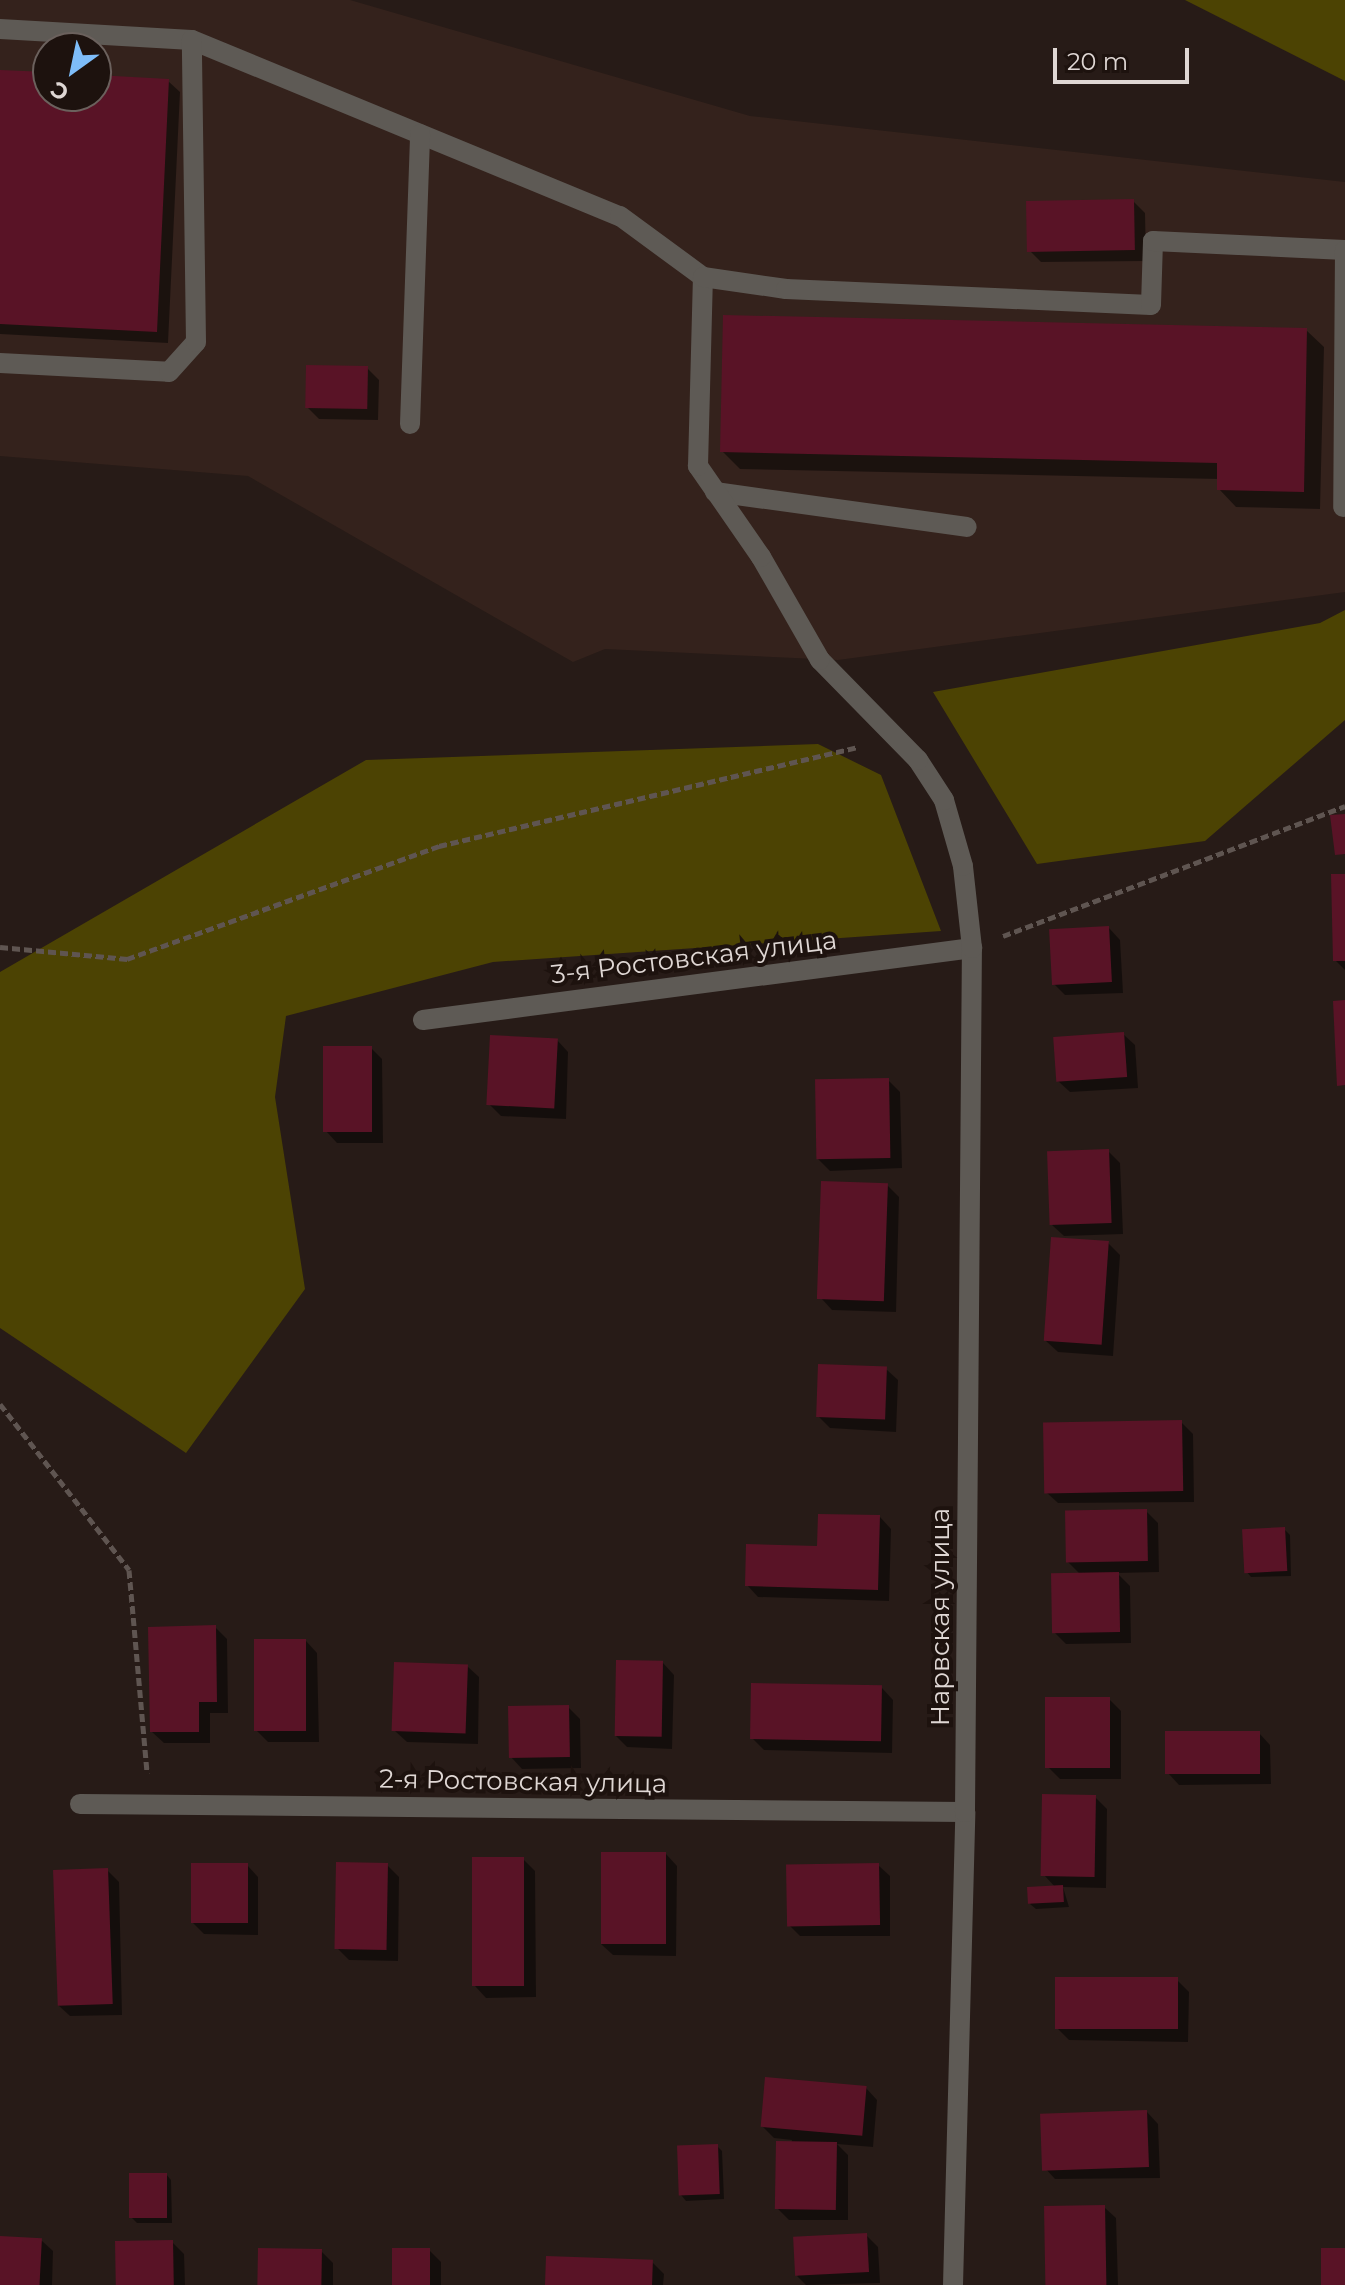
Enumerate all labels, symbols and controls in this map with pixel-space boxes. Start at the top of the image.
north arrow [32,32,112,112]
scale bar [1057,32,1193,82]
text: 20 m [1067,47,1128,76]
text: С [46,75,74,107]
street label: 3-я Ростовская улица [549,925,839,991]
street label: Нарвская улица [925,1508,957,1726]
street label: 2-я Ростовская улица [379,1764,667,1800]

